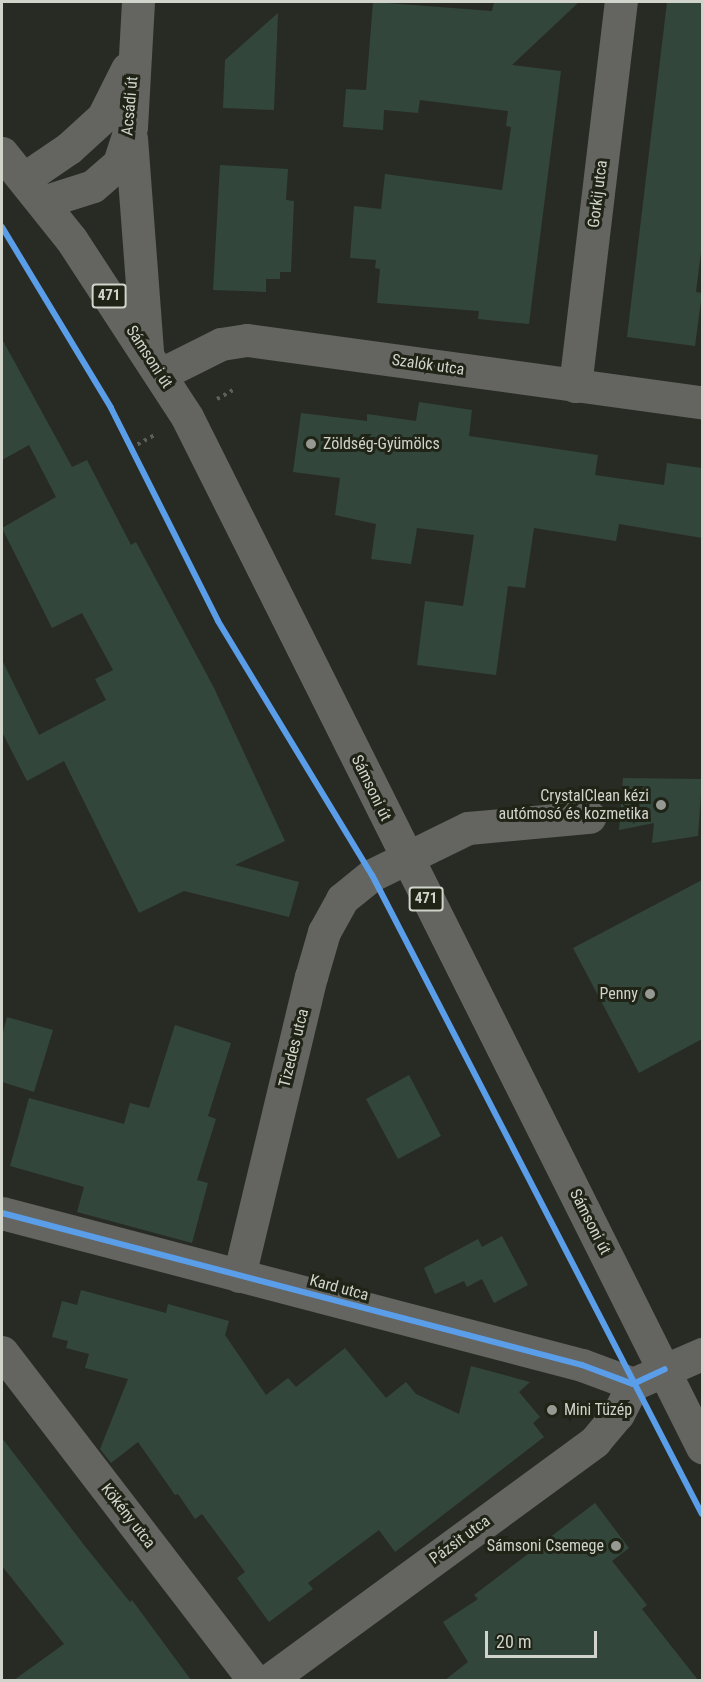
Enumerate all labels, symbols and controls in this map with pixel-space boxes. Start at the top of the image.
street label: Acsádi út [118,76,142,136]
street label: Gorkij utca [584,159,612,229]
road number: 471 [91,284,127,308]
street label: Sámsoni út [122,322,176,392]
street label: Szalók utca [390,350,466,380]
place label: Zöldség-Gyümölcs [323,434,440,454]
marker: Zöldség-Gyümölcs [304,437,318,451]
street label: Sámsoni út [347,752,395,824]
place label: CrystalClean kézi autómosó és kozmetika [498,786,649,824]
marker: CrystalClean kézi autómosó és kozmetika [654,798,668,812]
road number: 471 [408,887,444,911]
place label: Penny [600,984,638,1004]
marker: Penny [643,987,657,1001]
street label: Tizedes utca [275,1007,313,1089]
street label: Sámsoni út [565,1186,615,1258]
street label: Kard utca [307,1271,371,1305]
place label: Mini Tüzép [564,1400,632,1420]
marker: Mini Tüzép [545,1403,559,1417]
street label: Kökény utca [97,1480,159,1552]
street label: Pázsit utca [426,1512,494,1568]
place label: Sámsoni Csemege [487,1536,604,1556]
marker: Sámsoni Csemege [609,1539,623,1553]
scale bar [488,1619,600,1657]
text: 20 m [496,1631,531,1652]

